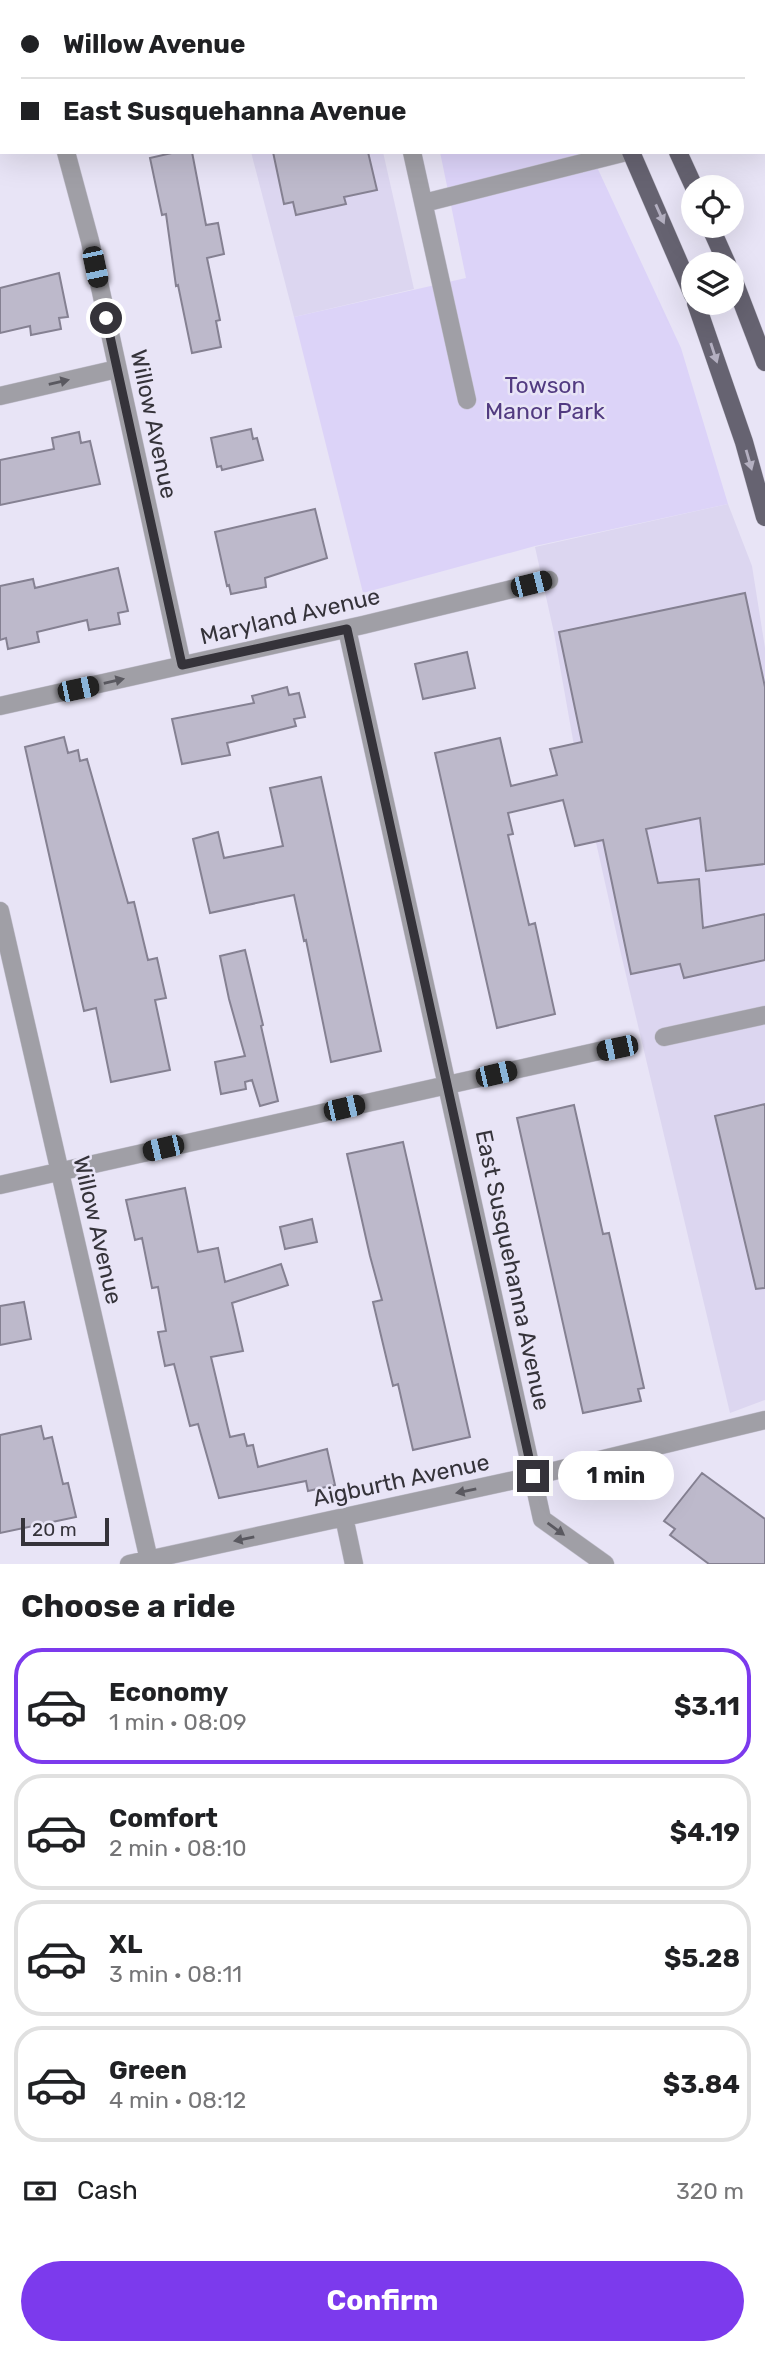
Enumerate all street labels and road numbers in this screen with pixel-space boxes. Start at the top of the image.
street label: Willow Avenue [125,347,183,501]
street label: Maryland Avenue [197,582,383,650]
street label: East Susquehanna Avenue [470,1127,556,1413]
street label: Willow Avenue [67,1153,129,1307]
street label: Aigburth Avenue [310,1448,492,1512]

